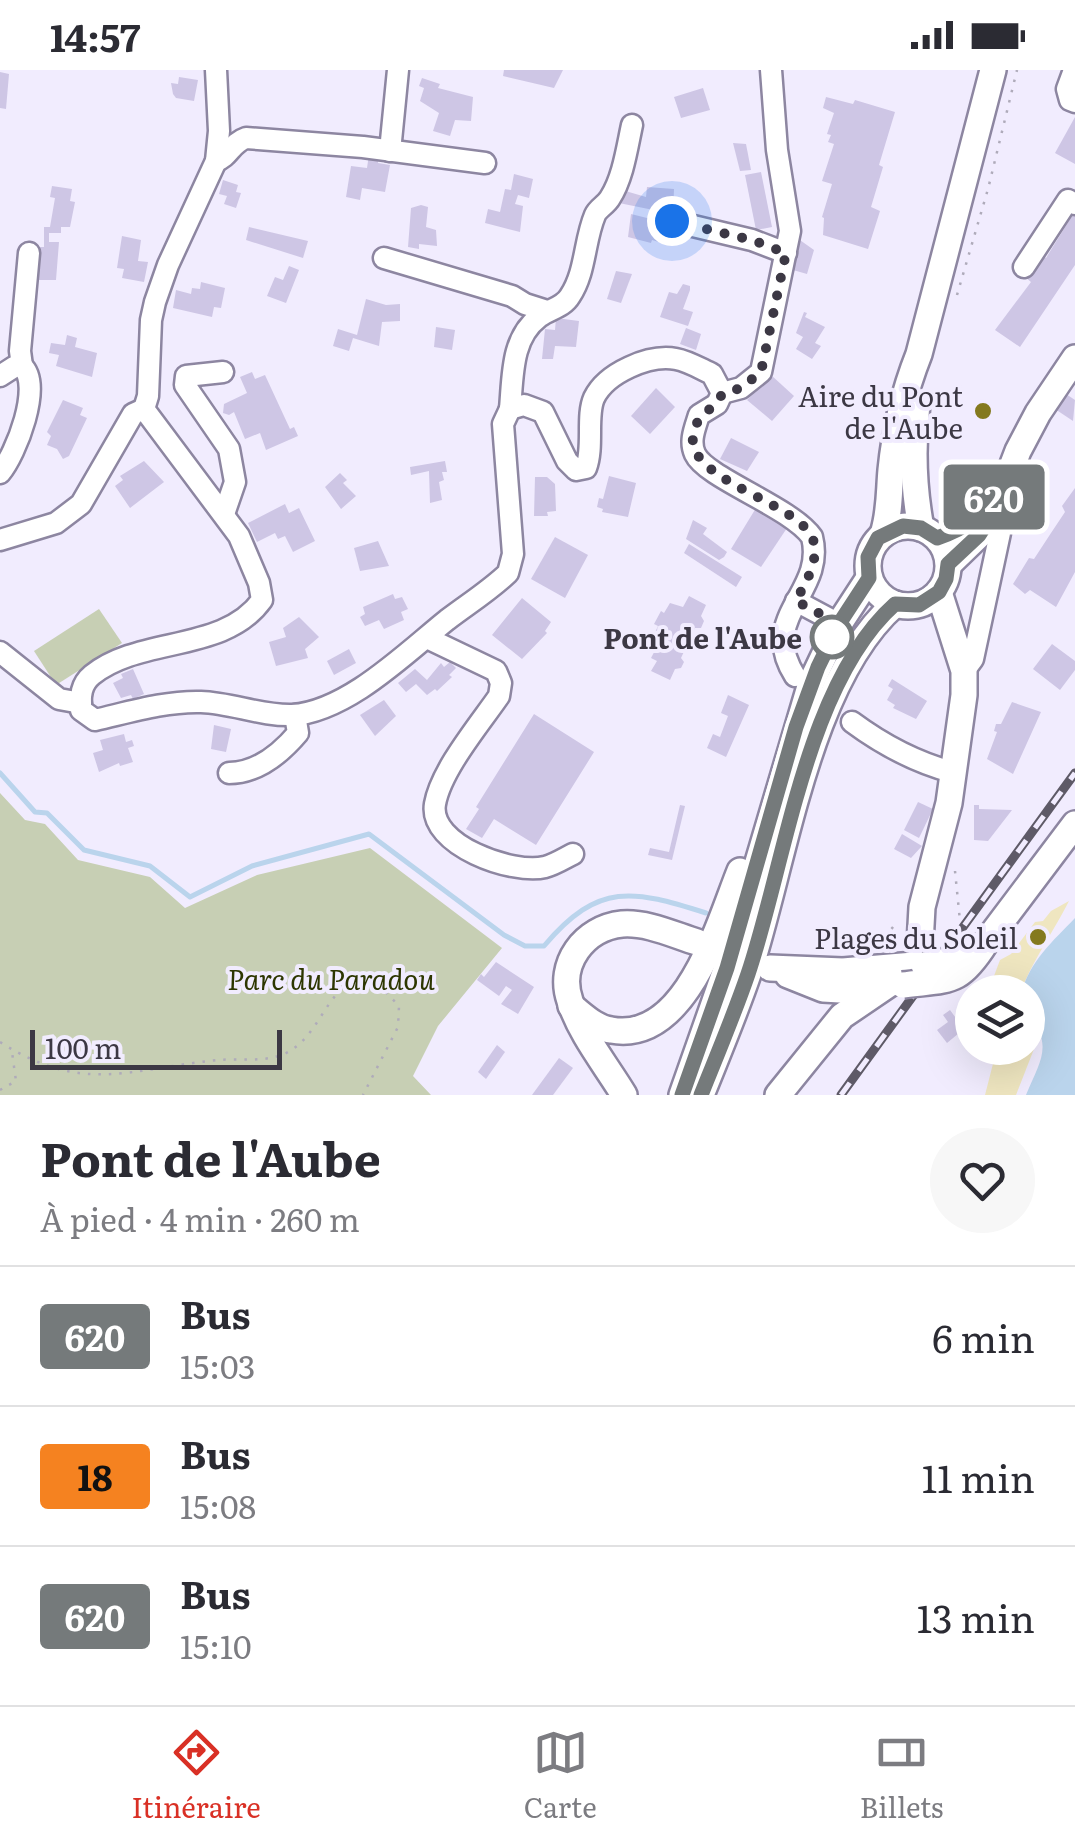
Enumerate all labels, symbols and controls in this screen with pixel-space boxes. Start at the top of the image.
text: 14:57 [50,7,140,64]
your location [647,196,697,246]
place label: Aire du Pont de l'Aube [798,374,964,448]
marker: Aire du Pont de l'Aube [972,400,994,422]
line badge: 620 [936,464,1052,530]
text: 620 [964,471,1024,523]
place label: Pont de l'Aube [603,616,802,658]
marker: Pont de l'Aube [811,616,853,658]
place label: Plages du Soleil [814,916,1018,958]
marker: Plages du Soleil [1027,926,1049,948]
park label: Parc du Paradou [227,957,435,999]
map controls [955,975,1045,1065]
button: layers [955,975,1045,1065]
scale bar [30,1025,282,1070]
text: 100 m [45,1026,122,1068]
text: Pont de l'Aube [40,1121,381,1192]
button: heart [930,1128,1035,1233]
text: À pied · 4 min · 260 m [40,1194,360,1242]
text: Bus [180,1284,251,1341]
text: 6 min [932,1308,1035,1365]
text: 620 [65,1310,125,1362]
text: 15:03 [180,1341,255,1389]
text: Bus [180,1424,251,1481]
text: 11 min [922,1448,1035,1505]
text: 18 [77,1450,113,1502]
text: 15:08 [180,1481,256,1529]
text: Bus [180,1564,251,1621]
text: 13 min [917,1588,1035,1645]
text: 620 [65,1590,125,1642]
text: 15:10 [180,1621,251,1669]
tab: Itinéraire [131,1725,261,1827]
tab: Carte [524,1725,597,1827]
tab: Billets [860,1725,944,1827]

